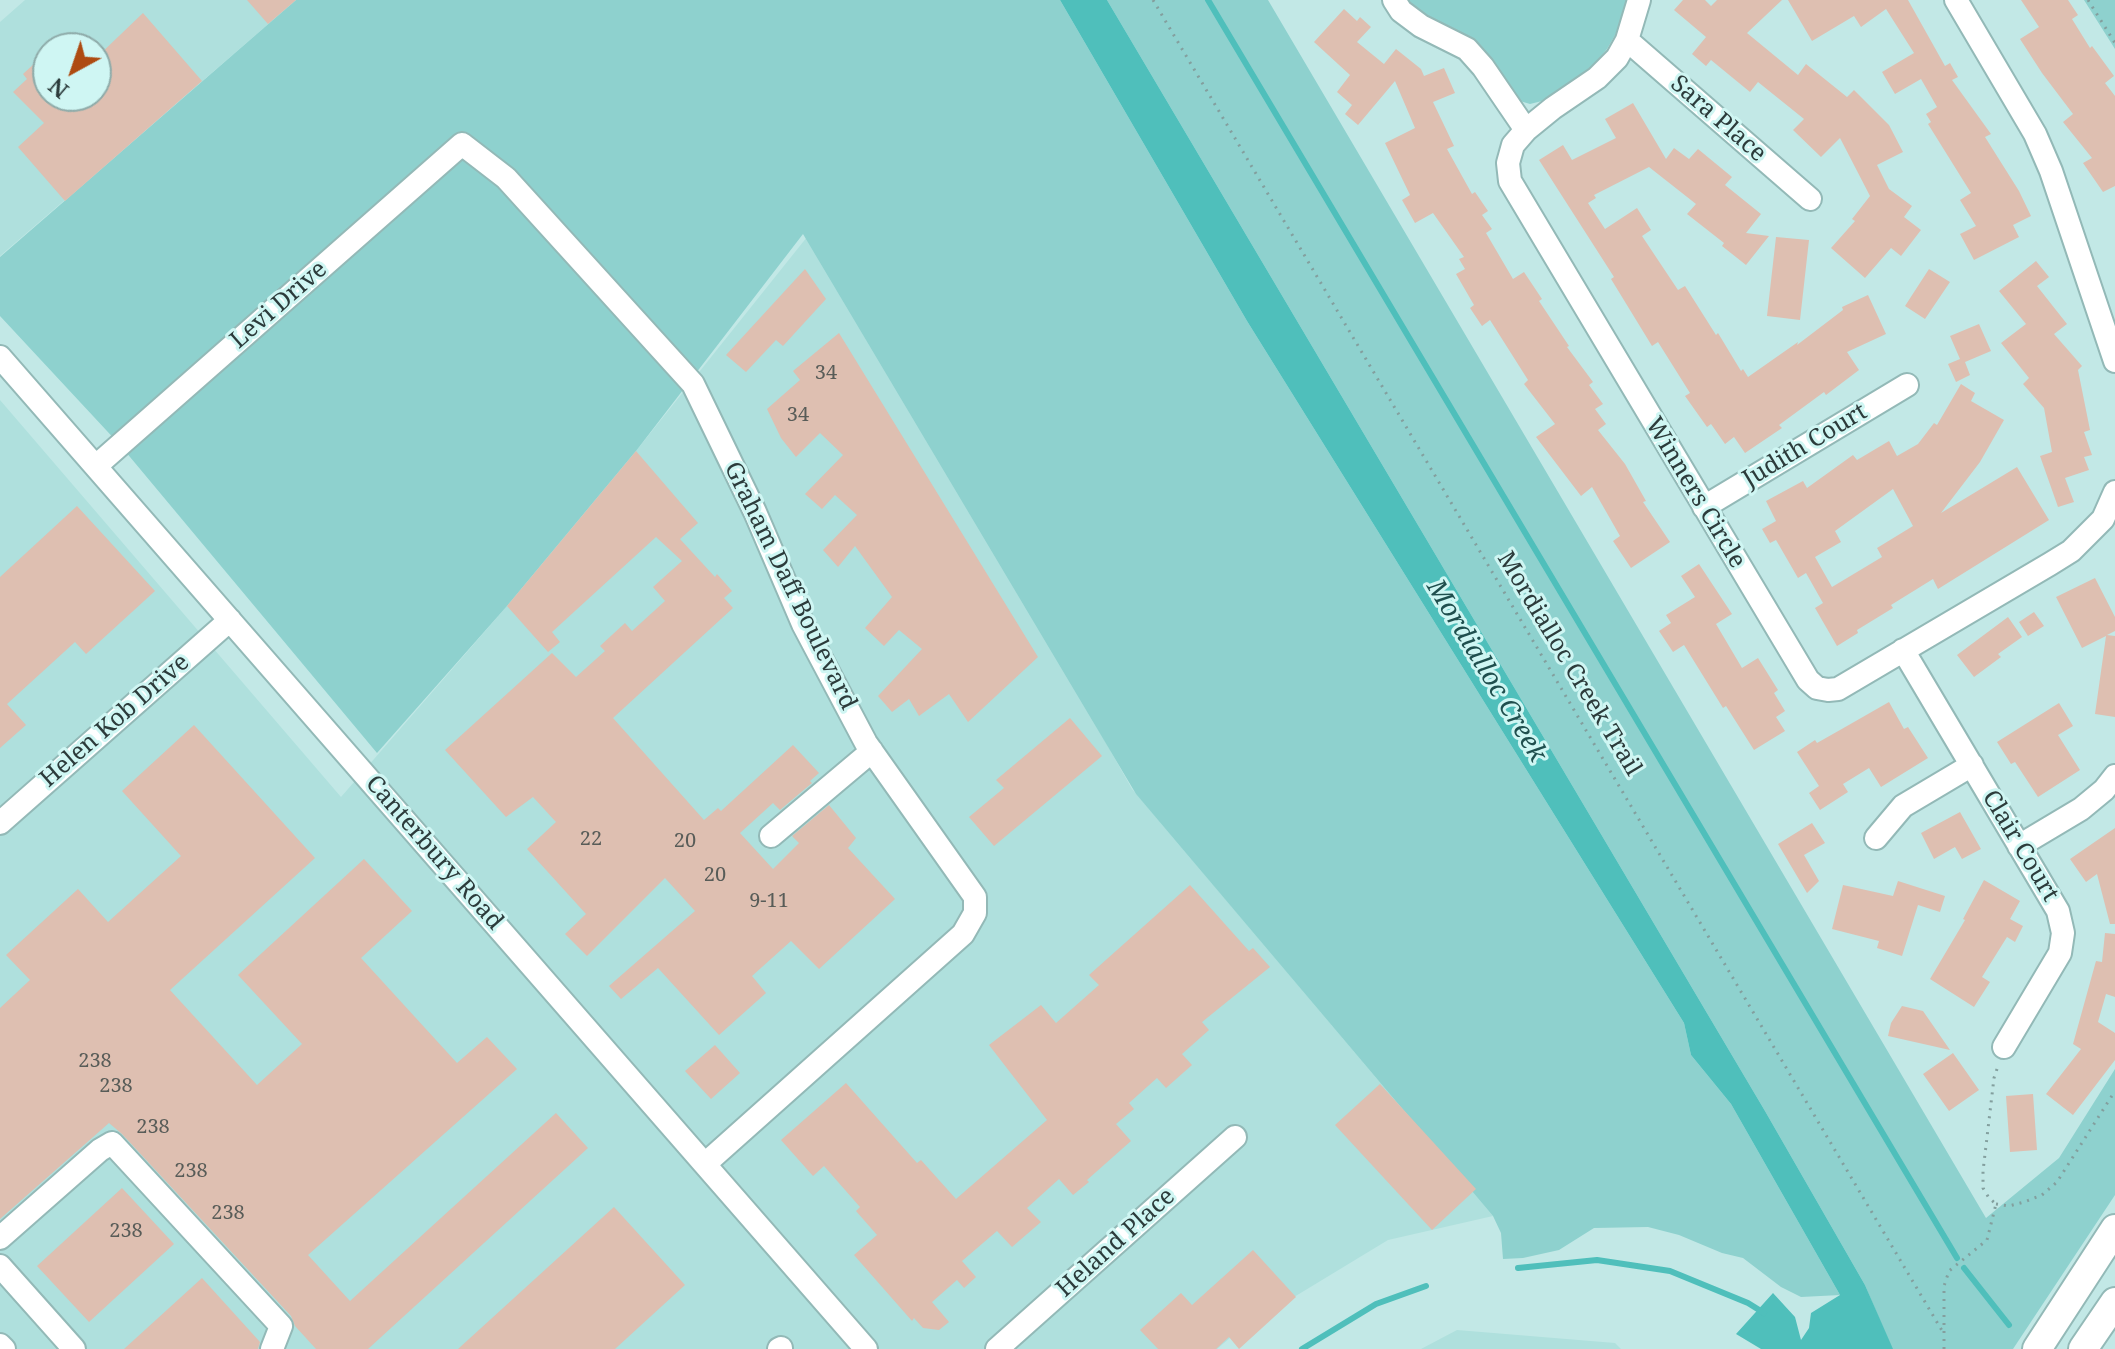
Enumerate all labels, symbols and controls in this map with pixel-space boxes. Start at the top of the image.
north arrow [32,32,112,112]
street label: Sara Place [1664,70,1772,168]
text: N [42,72,74,106]
street label: Levi Drive [225,255,333,355]
house number: 34 [815,361,837,385]
street label: Judith Court [1738,398,1872,494]
house number: 34 [787,403,809,427]
street label: Winners Circle [1639,412,1751,574]
street label: Graham Daff Boulevard [717,458,863,714]
street label: Mordialloc Creek Trail [1491,547,1647,781]
water label: Mordialloc Creek [1419,574,1553,768]
street label: Helen Kob Drive [35,648,195,794]
street label: Canterbury Road [359,770,509,936]
street label: Clair Court [1976,785,2064,907]
house number: 22 [580,827,602,851]
house number: 20 [674,829,696,853]
house number: 20 [704,863,726,887]
house number: 9-11 [749,889,789,913]
house number: 238 [78,1049,112,1073]
house number: 238 [99,1074,133,1098]
house number: 238 [136,1115,170,1139]
house number: 238 [174,1159,208,1183]
street label: Heland Place [1051,1182,1181,1304]
house number: 238 [211,1201,245,1225]
house number: 238 [109,1219,143,1243]

